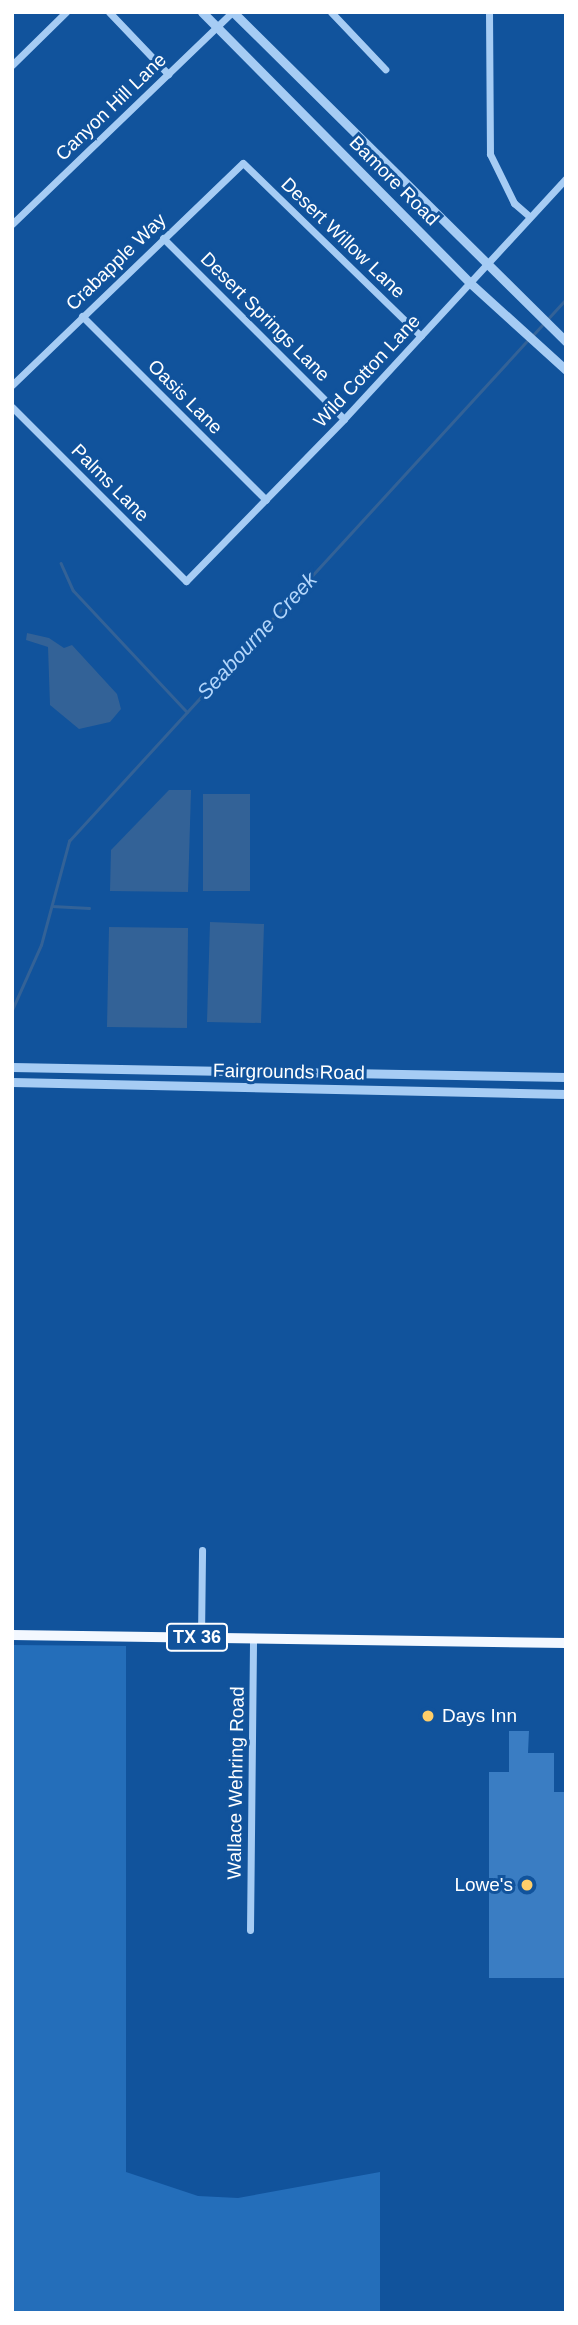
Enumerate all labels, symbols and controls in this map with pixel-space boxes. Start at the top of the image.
street label: Canyon Hill Lane [51,49,171,165]
street label: Bamore Road [344,131,444,231]
street label: Desert Willow Lane [276,173,410,303]
street label: Crabapple Way [61,209,171,315]
street label: Desert Springs Lane [196,248,334,386]
street label: Wild Cotton Lane [309,310,425,432]
street label: Oasis Lane [143,355,227,439]
street label: Palms Lane [66,439,154,527]
water label: Seabourne Creek [192,567,322,705]
street label: Fairgrounds Road [213,1059,365,1085]
road number: TX 36 [166,1622,228,1652]
street label: Wallace Wehring Road [223,1686,249,1880]
place label: Days Inn [442,1705,517,1727]
marker: Days Inn [420,1708,436,1724]
place label: Lowe's [454,1874,513,1896]
marker: Lowe's [519,1877,535,1893]

